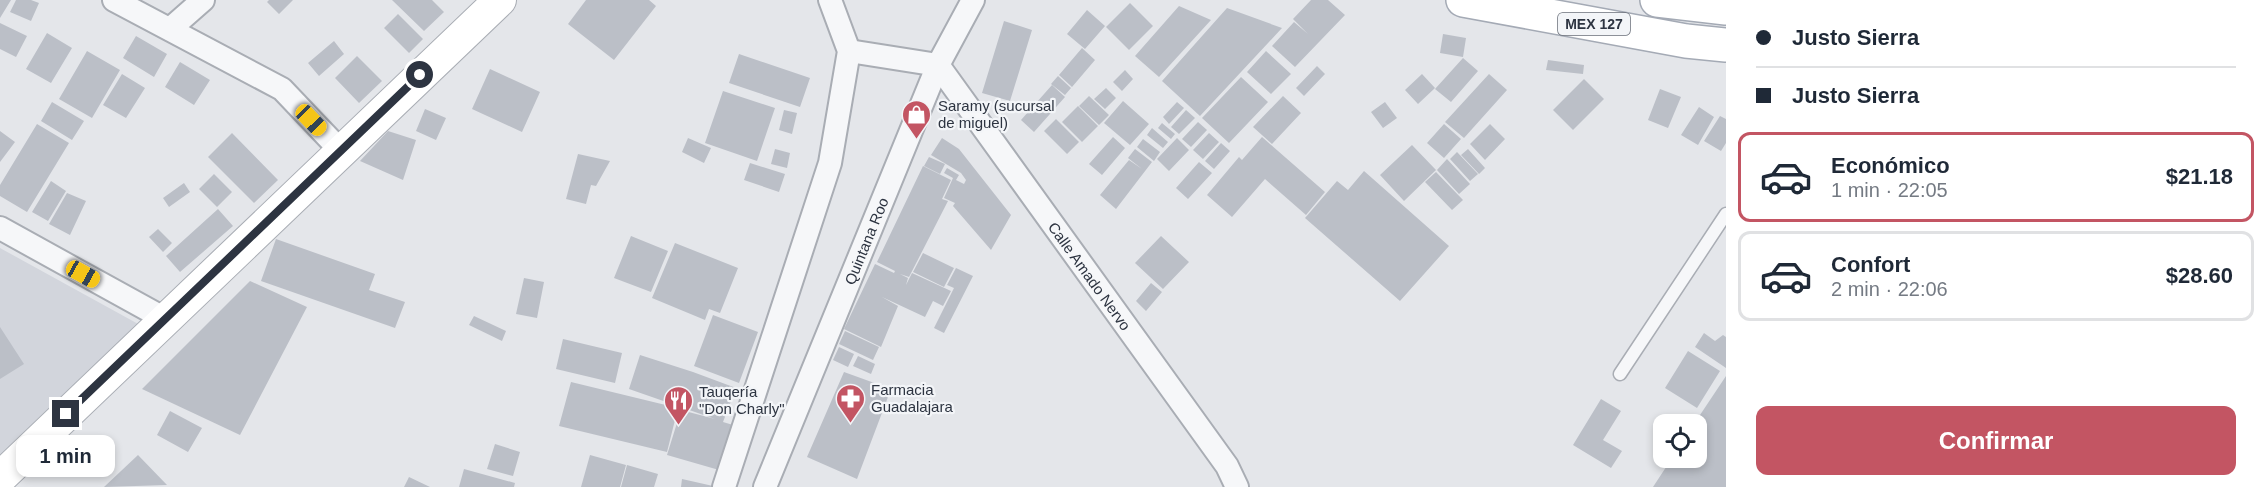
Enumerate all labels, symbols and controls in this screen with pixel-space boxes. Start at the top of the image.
road number: MEX 127 [1558,13,1630,35]
text: Justo Sierra [1792,25,1919,50]
route start [406,61,433,88]
text: Justo Sierra [1792,83,1919,108]
place label: Saramy (sucursal de miguel) [938,97,1055,131]
shop icon: Saramy (sucursal de miguel) [901,98,933,140]
car [292,101,330,139]
icon: car [1759,150,1813,204]
text: Económico [1831,153,1950,178]
text: $21.18 [2166,164,2233,189]
text: 1 min · 22:05 [1831,179,1948,201]
street label: Quintana Roo [840,195,891,287]
street label: Calle Amado Nervo [1045,218,1135,333]
icon: car [1759,249,1813,303]
text: Confort [1831,252,1910,277]
car [63,257,103,291]
text: $28.60 [2166,263,2233,288]
text: 2 min · 22:06 [1831,278,1948,300]
place label: Farmacia Guadalajara [871,381,953,415]
pharmacy icon: Farmacia Guadalajara [834,382,866,424]
place label: Tauqería "Don Charly" [699,383,785,417]
restaurant icon: Tauqería "Don Charly" [662,384,694,426]
route end [52,400,79,427]
button: Confirmar [1756,406,2236,475]
map controls [1653,414,1707,468]
button: locate [1653,414,1707,468]
callout: 1 min [16,435,116,477]
text: 1 min [39,445,92,467]

